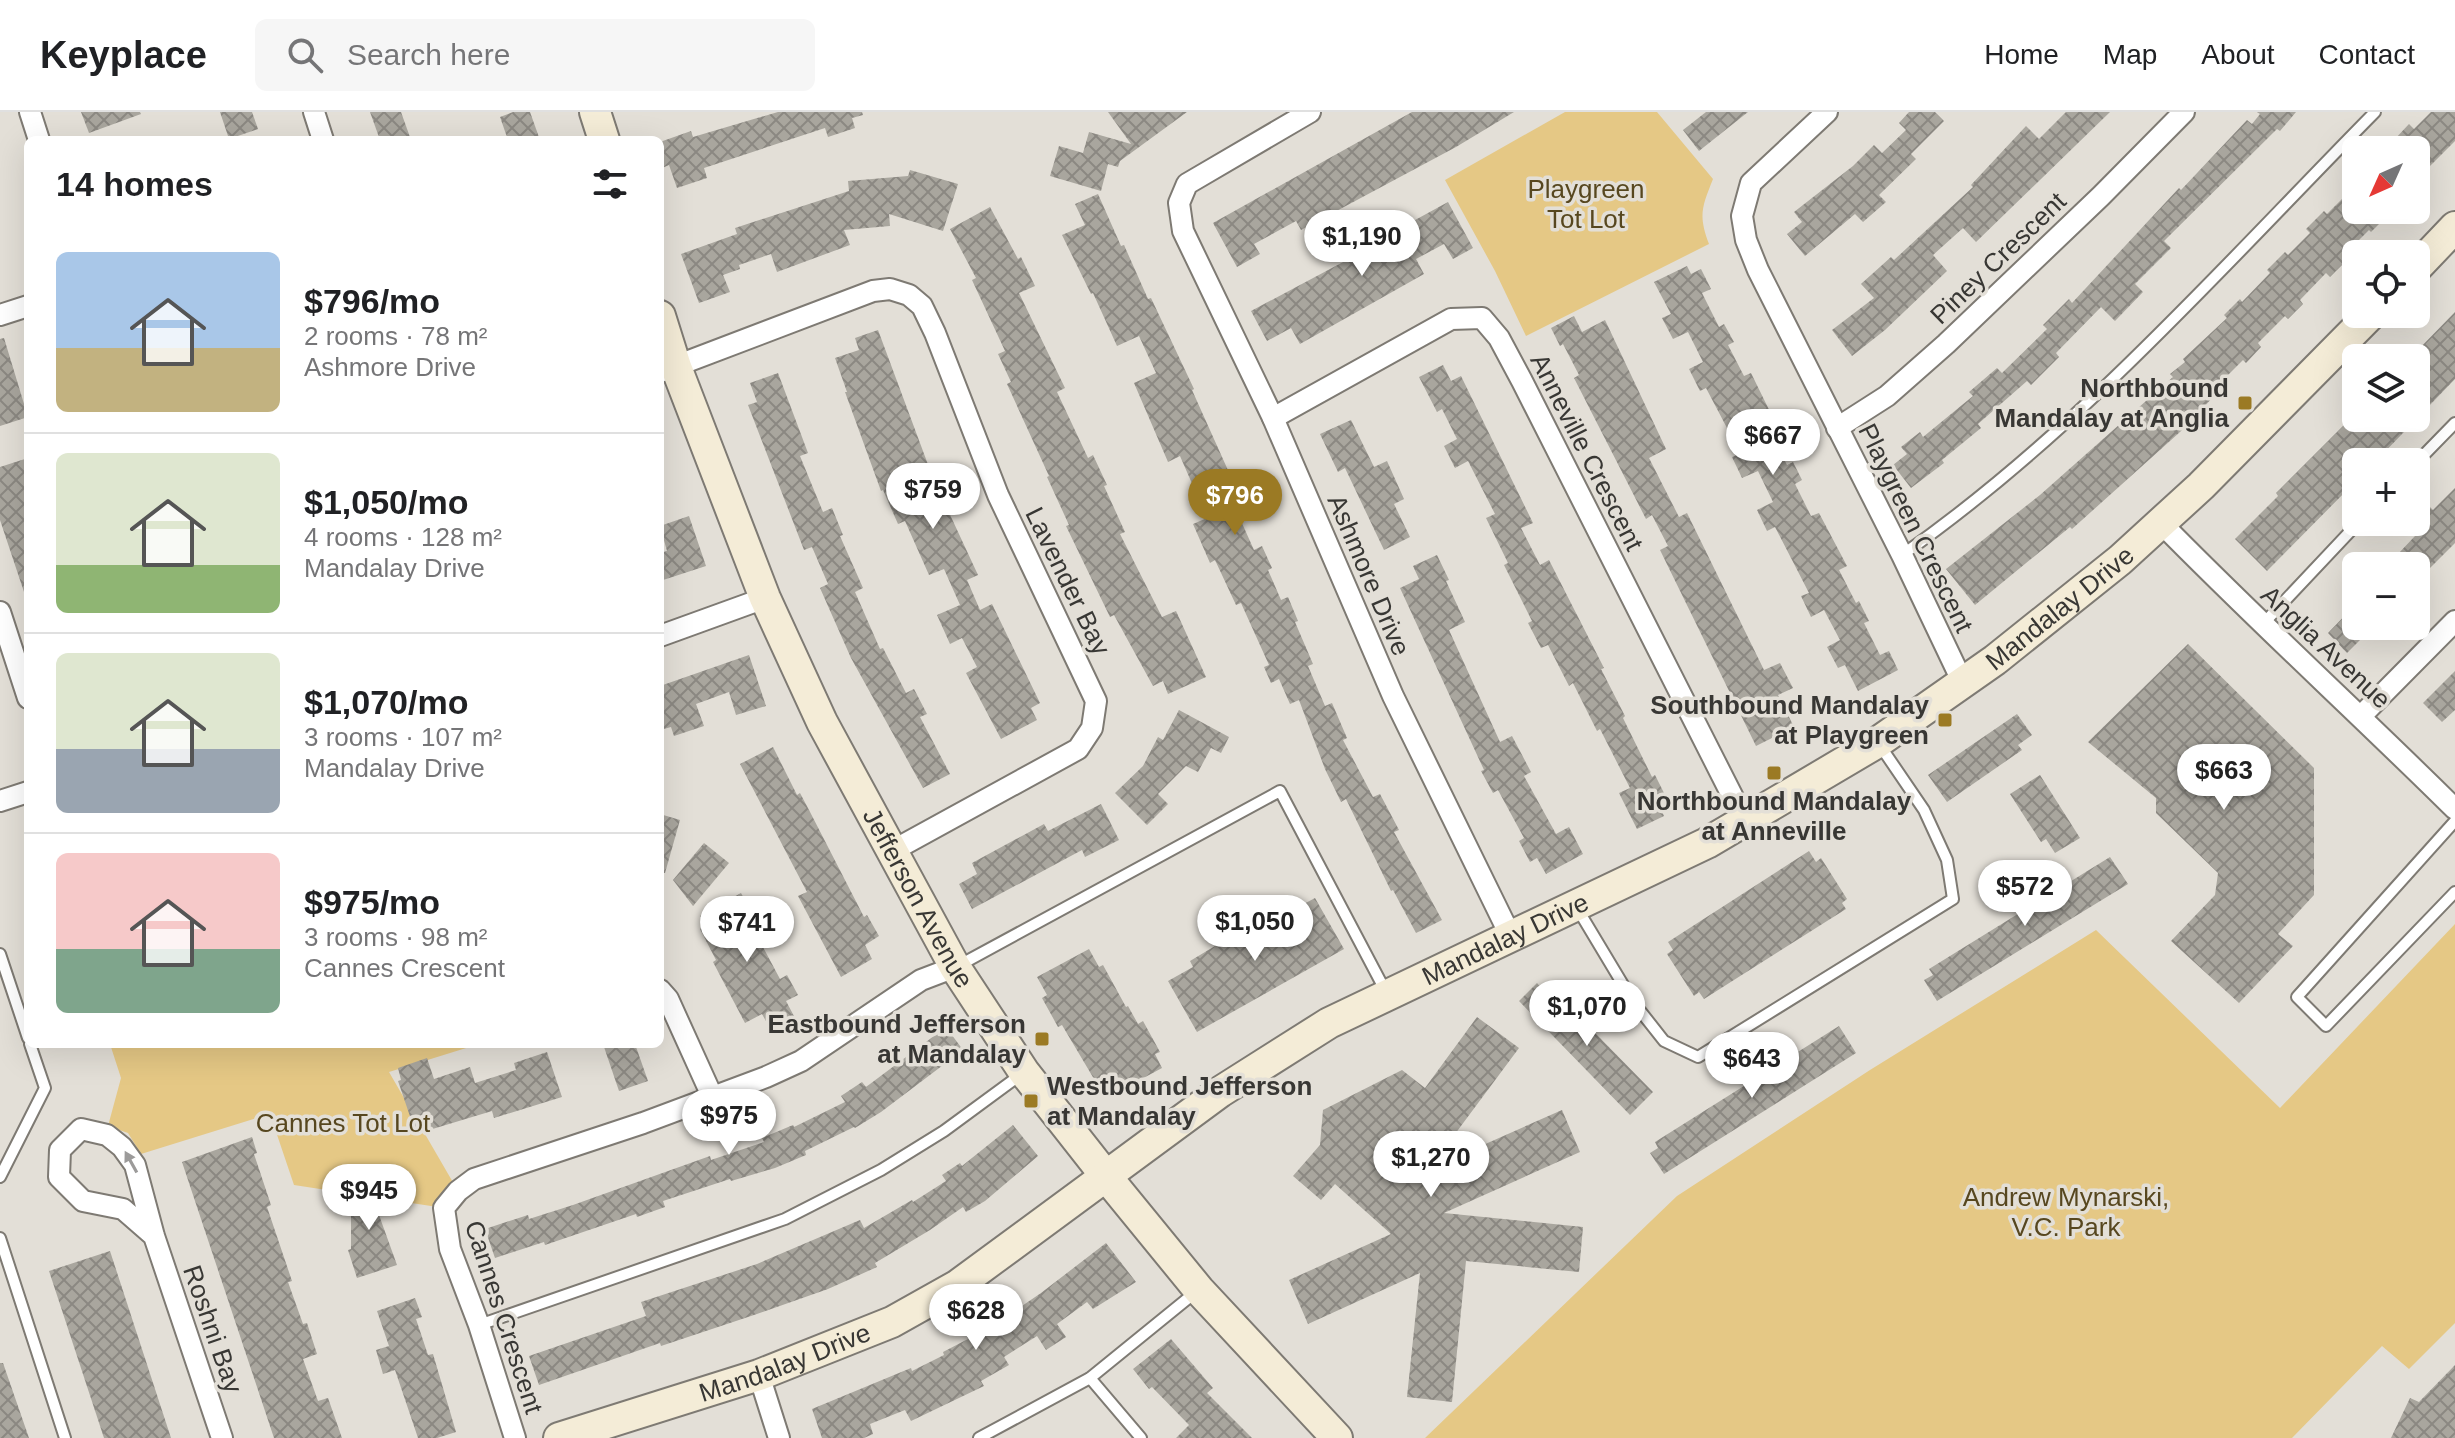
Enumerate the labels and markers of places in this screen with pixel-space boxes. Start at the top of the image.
pin: $1,190 [1297,210,1427,278]
place label: Northbound Mandalay at Anglia [1994,373,2230,433]
marker: Northbound Mandalay at Anglia [2236,394,2254,412]
pin: $667 [1726,409,1820,477]
pin: $759 [886,463,980,531]
pin: $796 [1188,469,1282,537]
place label: Southbound Mandalay at Playgreen [1650,690,1930,750]
marker: Southbound Mandalay at Playgreen [1936,711,1954,729]
pin: $663 [2177,744,2271,812]
marker: Northbound Mandalay at Anneville [1765,764,1783,782]
place label: Northbound Mandalay at Anneville [1637,786,1912,846]
pin: $572 [1978,860,2072,928]
pin: $1,050 [1190,895,1320,963]
pin: $741 [700,896,794,964]
pin: $1,070 [1522,980,1652,1048]
place label: Eastbound Jefferson at Mandalay [767,1009,1027,1069]
marker: Eastbound Jefferson at Mandalay [1033,1030,1051,1048]
pin: $643 [1705,1032,1799,1100]
place label: Westbound Jefferson at Mandalay [1047,1071,1312,1131]
pin: $975 [682,1089,776,1157]
marker: Westbound Jefferson at Mandalay [1022,1092,1040,1110]
pin: $1,270 [1366,1131,1496,1199]
pin: $945 [322,1164,416,1232]
pin: $628 [929,1284,1023,1352]

